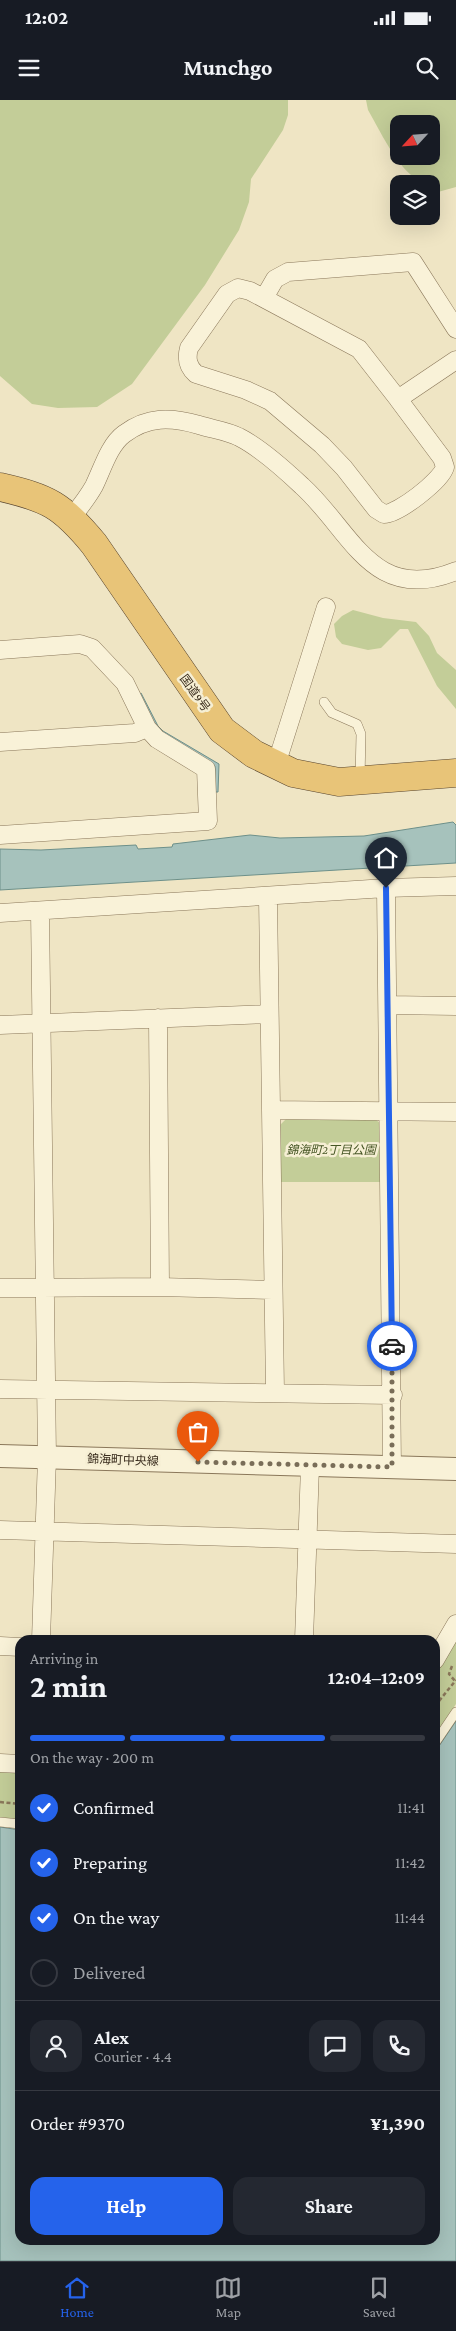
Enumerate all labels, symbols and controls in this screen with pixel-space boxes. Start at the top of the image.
text: 12:02 [25,7,68,28]
icon: menu [15,54,43,82]
icon: search [413,54,441,82]
text: Munchgo [183,55,273,80]
north arrow [390,115,440,165]
map controls [390,115,440,225]
button: layers [390,175,440,225]
street label: 国道9号 [177,672,213,714]
pin [365,837,407,888]
icon: home [372,844,400,872]
park label: 錦海町2丁目公園 [286,1143,378,1157]
courier [367,1321,417,1371]
icon: car [378,1332,406,1360]
pin [177,1411,219,1462]
icon: bag [184,1418,212,1446]
street label: 錦海町中央線 [87,1452,159,1468]
text: Arriving in [30,1650,98,1667]
text: 12:04–12:09 [328,1667,425,1688]
text: 2 min [30,1668,107,1704]
text: On the way · 200 m [30,1749,154,1766]
icon: check [30,1794,58,1822]
text: Confirmed [73,1797,154,1818]
text: 11:41 [397,1799,425,1816]
icon: check [30,1849,58,1877]
text: Preparing [73,1852,147,1873]
text: 11:42 [395,1854,425,1871]
icon: check [30,1904,58,1932]
text: On the way [73,1907,159,1928]
text: 11:44 [394,1909,425,1926]
text: Delivered [73,1962,146,1983]
button: person [30,2020,82,2072]
button: chat [309,2020,361,2072]
button: phone [373,2020,425,2072]
text: Alex [94,2027,129,2048]
text: Courier · 4.4 [94,2048,172,2065]
text: Order #9370 [30,2113,125,2134]
text: ¥1,390 [371,2113,425,2134]
button: Help [30,2177,223,2235]
button: Share [233,2177,425,2235]
tab: Home [60,2274,94,2320]
tab: Map [214,2274,242,2320]
tab: Saved [363,2274,396,2320]

